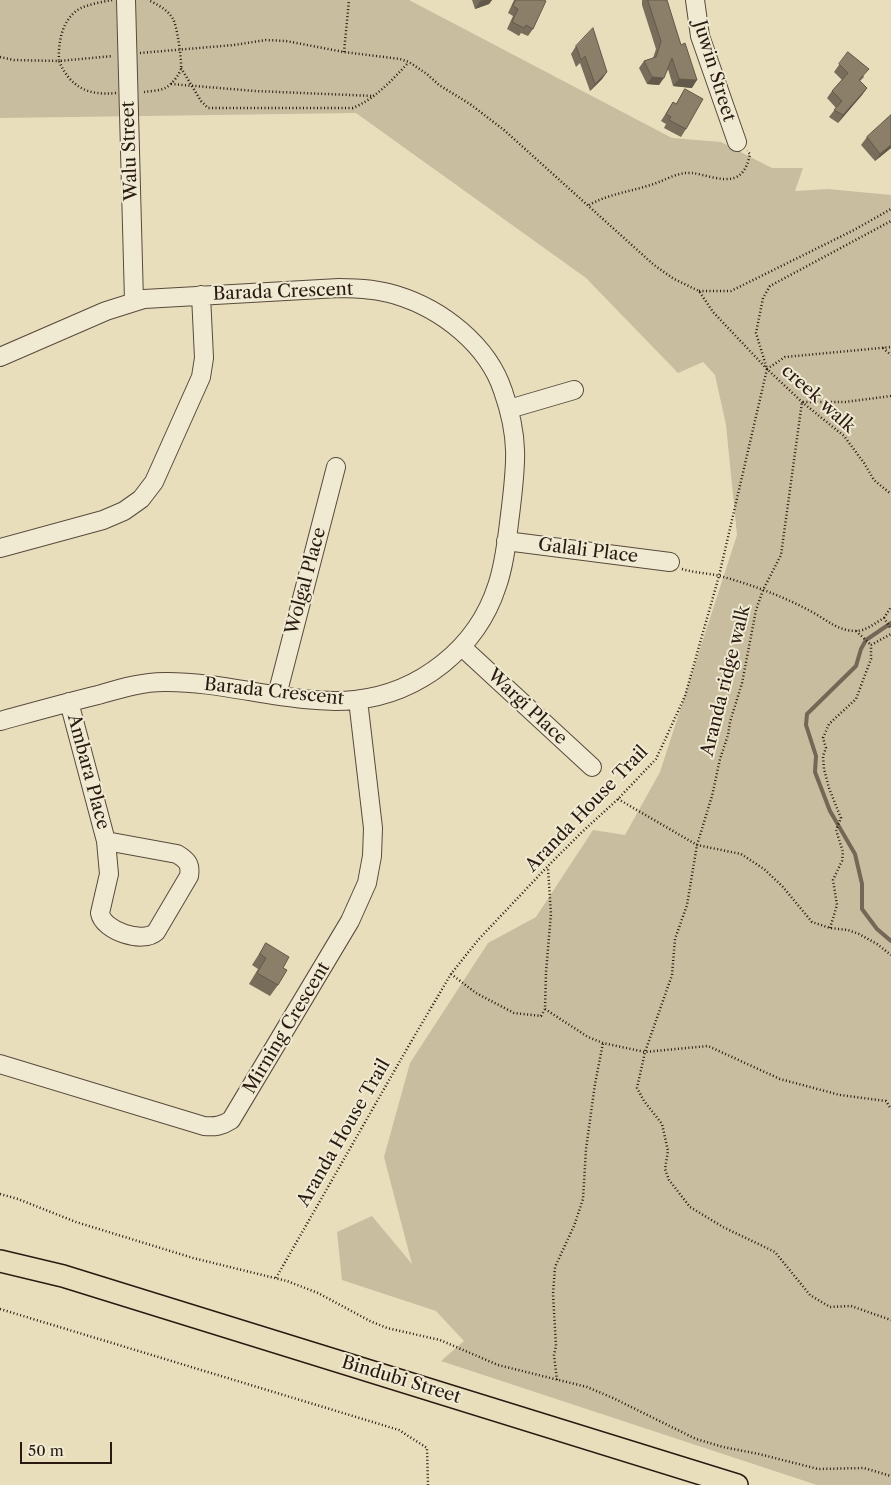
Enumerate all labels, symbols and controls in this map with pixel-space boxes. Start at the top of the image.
street label: Juwin Street [688,18,740,124]
street label: Walu Street [117,101,143,201]
street label: Barada Crescent [212,279,354,305]
street label: creek walk [777,360,859,438]
street label: Wolgal Place [281,525,331,637]
street label: Galali Place [537,534,639,568]
street label: Aranda ridge walk [697,603,755,759]
street label: Wargi Place [483,665,571,749]
street label: Barada Crescent [203,674,345,710]
street label: Ambara Place [62,712,114,832]
street label: Aranda House Trail [521,741,653,877]
street label: Mirning Crescent [239,958,335,1098]
street label: Aranda House Trail [293,1055,395,1211]
street label: Bindubi Street [339,1352,463,1408]
scale bar [22,1432,115,1464]
text: 50 m [28,1441,64,1460]

